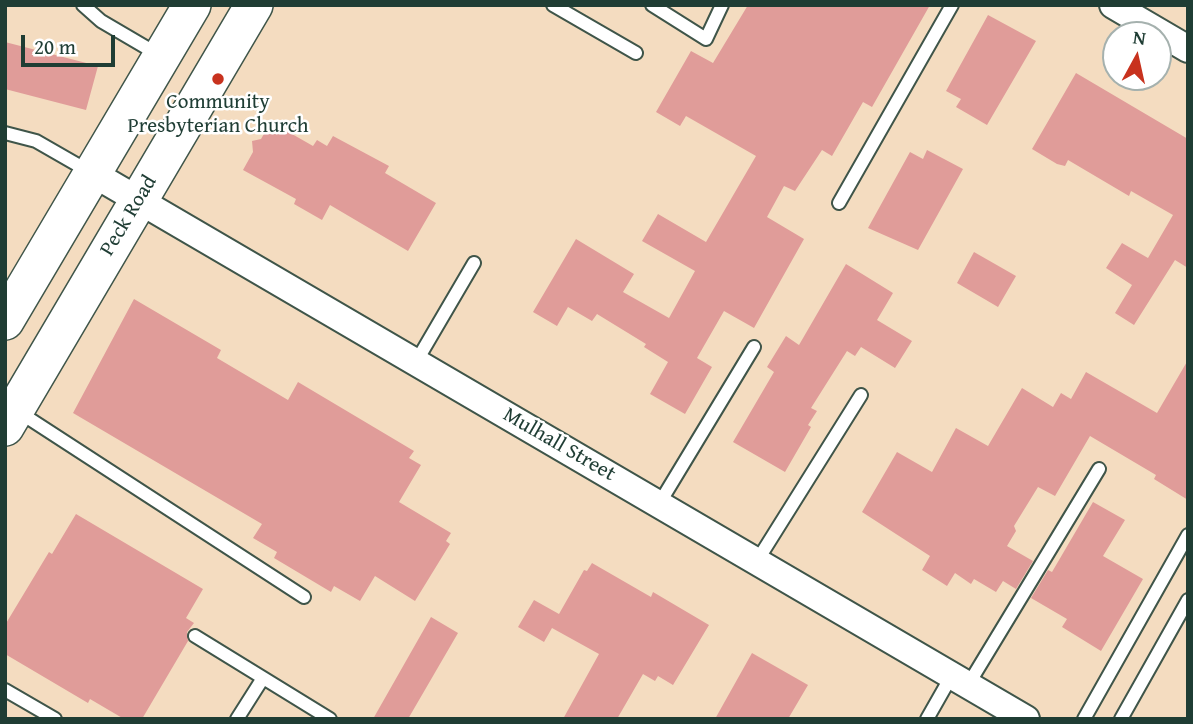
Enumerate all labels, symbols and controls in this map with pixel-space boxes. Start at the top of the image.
scale bar [24,21,119,65]
north arrow [1102,21,1172,91]
text: N [1131,22,1148,52]
text: 20 m [34,31,76,62]
marker: Community Presbyterian Church [210,71,226,87]
place label: Community Presbyterian Church [128,90,308,140]
street label: Peck Road [95,171,163,261]
street label: Mulhall Street [498,403,620,487]

